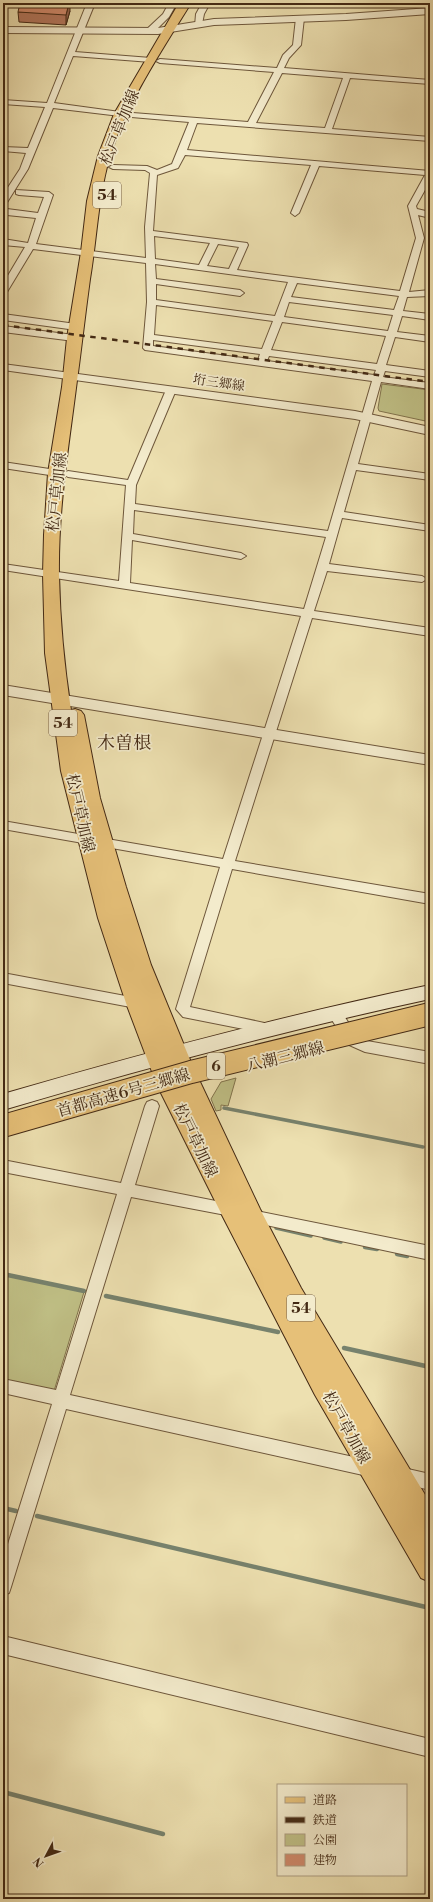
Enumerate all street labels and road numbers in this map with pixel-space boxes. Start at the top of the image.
street label: 松戸草加線 [96,87,144,168]
road number: 54 [93,182,121,208]
street label: 垳三郷線 [192,371,246,395]
street label: 松戸草加線 [43,451,71,533]
road number: 54 [49,710,77,736]
street label: 松戸草加線 [61,772,99,854]
street label: 八潮三郷線 [244,1038,326,1076]
road number: 6 [207,1053,225,1079]
street label: 首都高速6号三郷線 [54,1064,192,1122]
street label: 松戸草加線 [169,1100,222,1181]
road number: 54 [287,1295,315,1321]
street label: 松戸草加線 [318,1388,374,1467]

